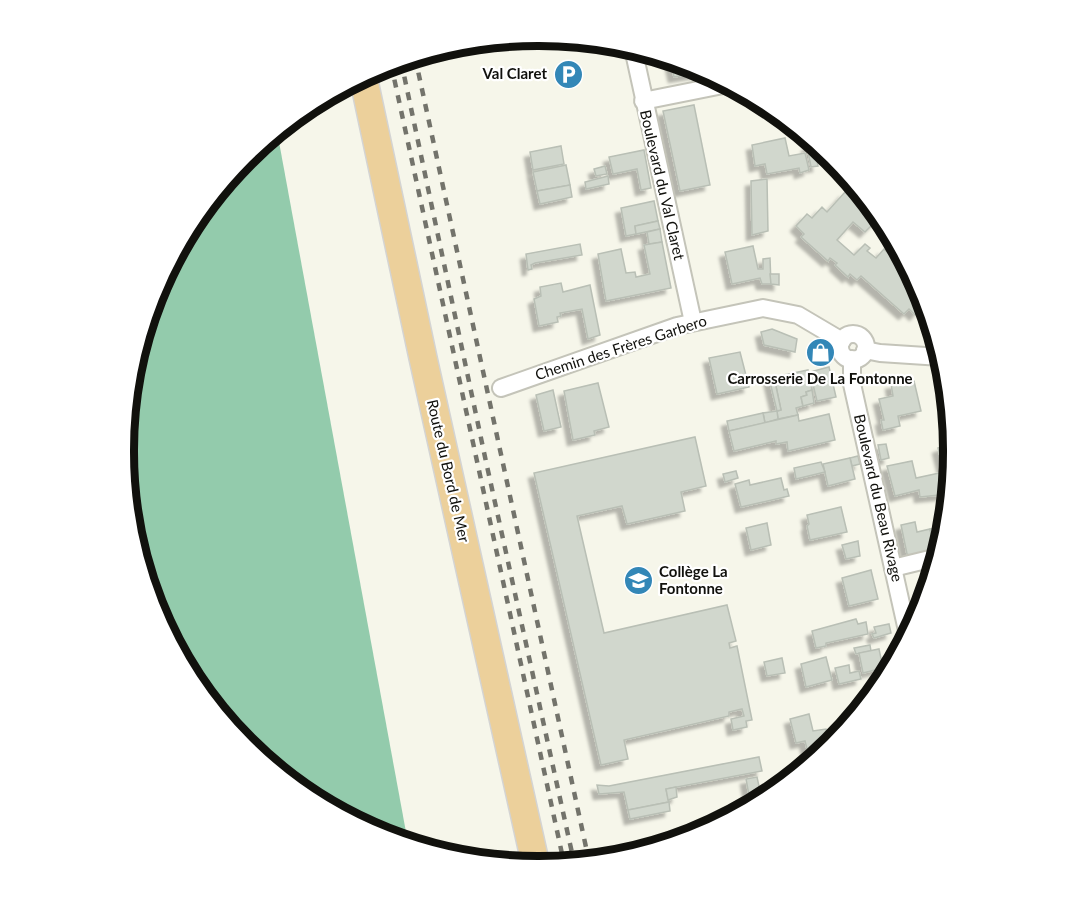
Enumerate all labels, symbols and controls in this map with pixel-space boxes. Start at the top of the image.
parking icon: Val Claret [552,58,584,90]
place label: Val Claret [482,64,547,82]
street label: Boulevard du Val Claret [637,108,689,262]
street label: Chemin des Frères Garbero [533,311,709,383]
shop icon: Carrosserie De La Fontonne [804,336,836,368]
place label: Carrosserie De La Fontonne [727,369,913,387]
street label: Route du Bord de Mer [424,398,474,545]
street label: Boulevard du Beau Rivage [851,412,907,583]
place label: Collège La Fontonne [659,562,728,597]
school or university icon: Collège La Fontonne [622,565,654,597]

